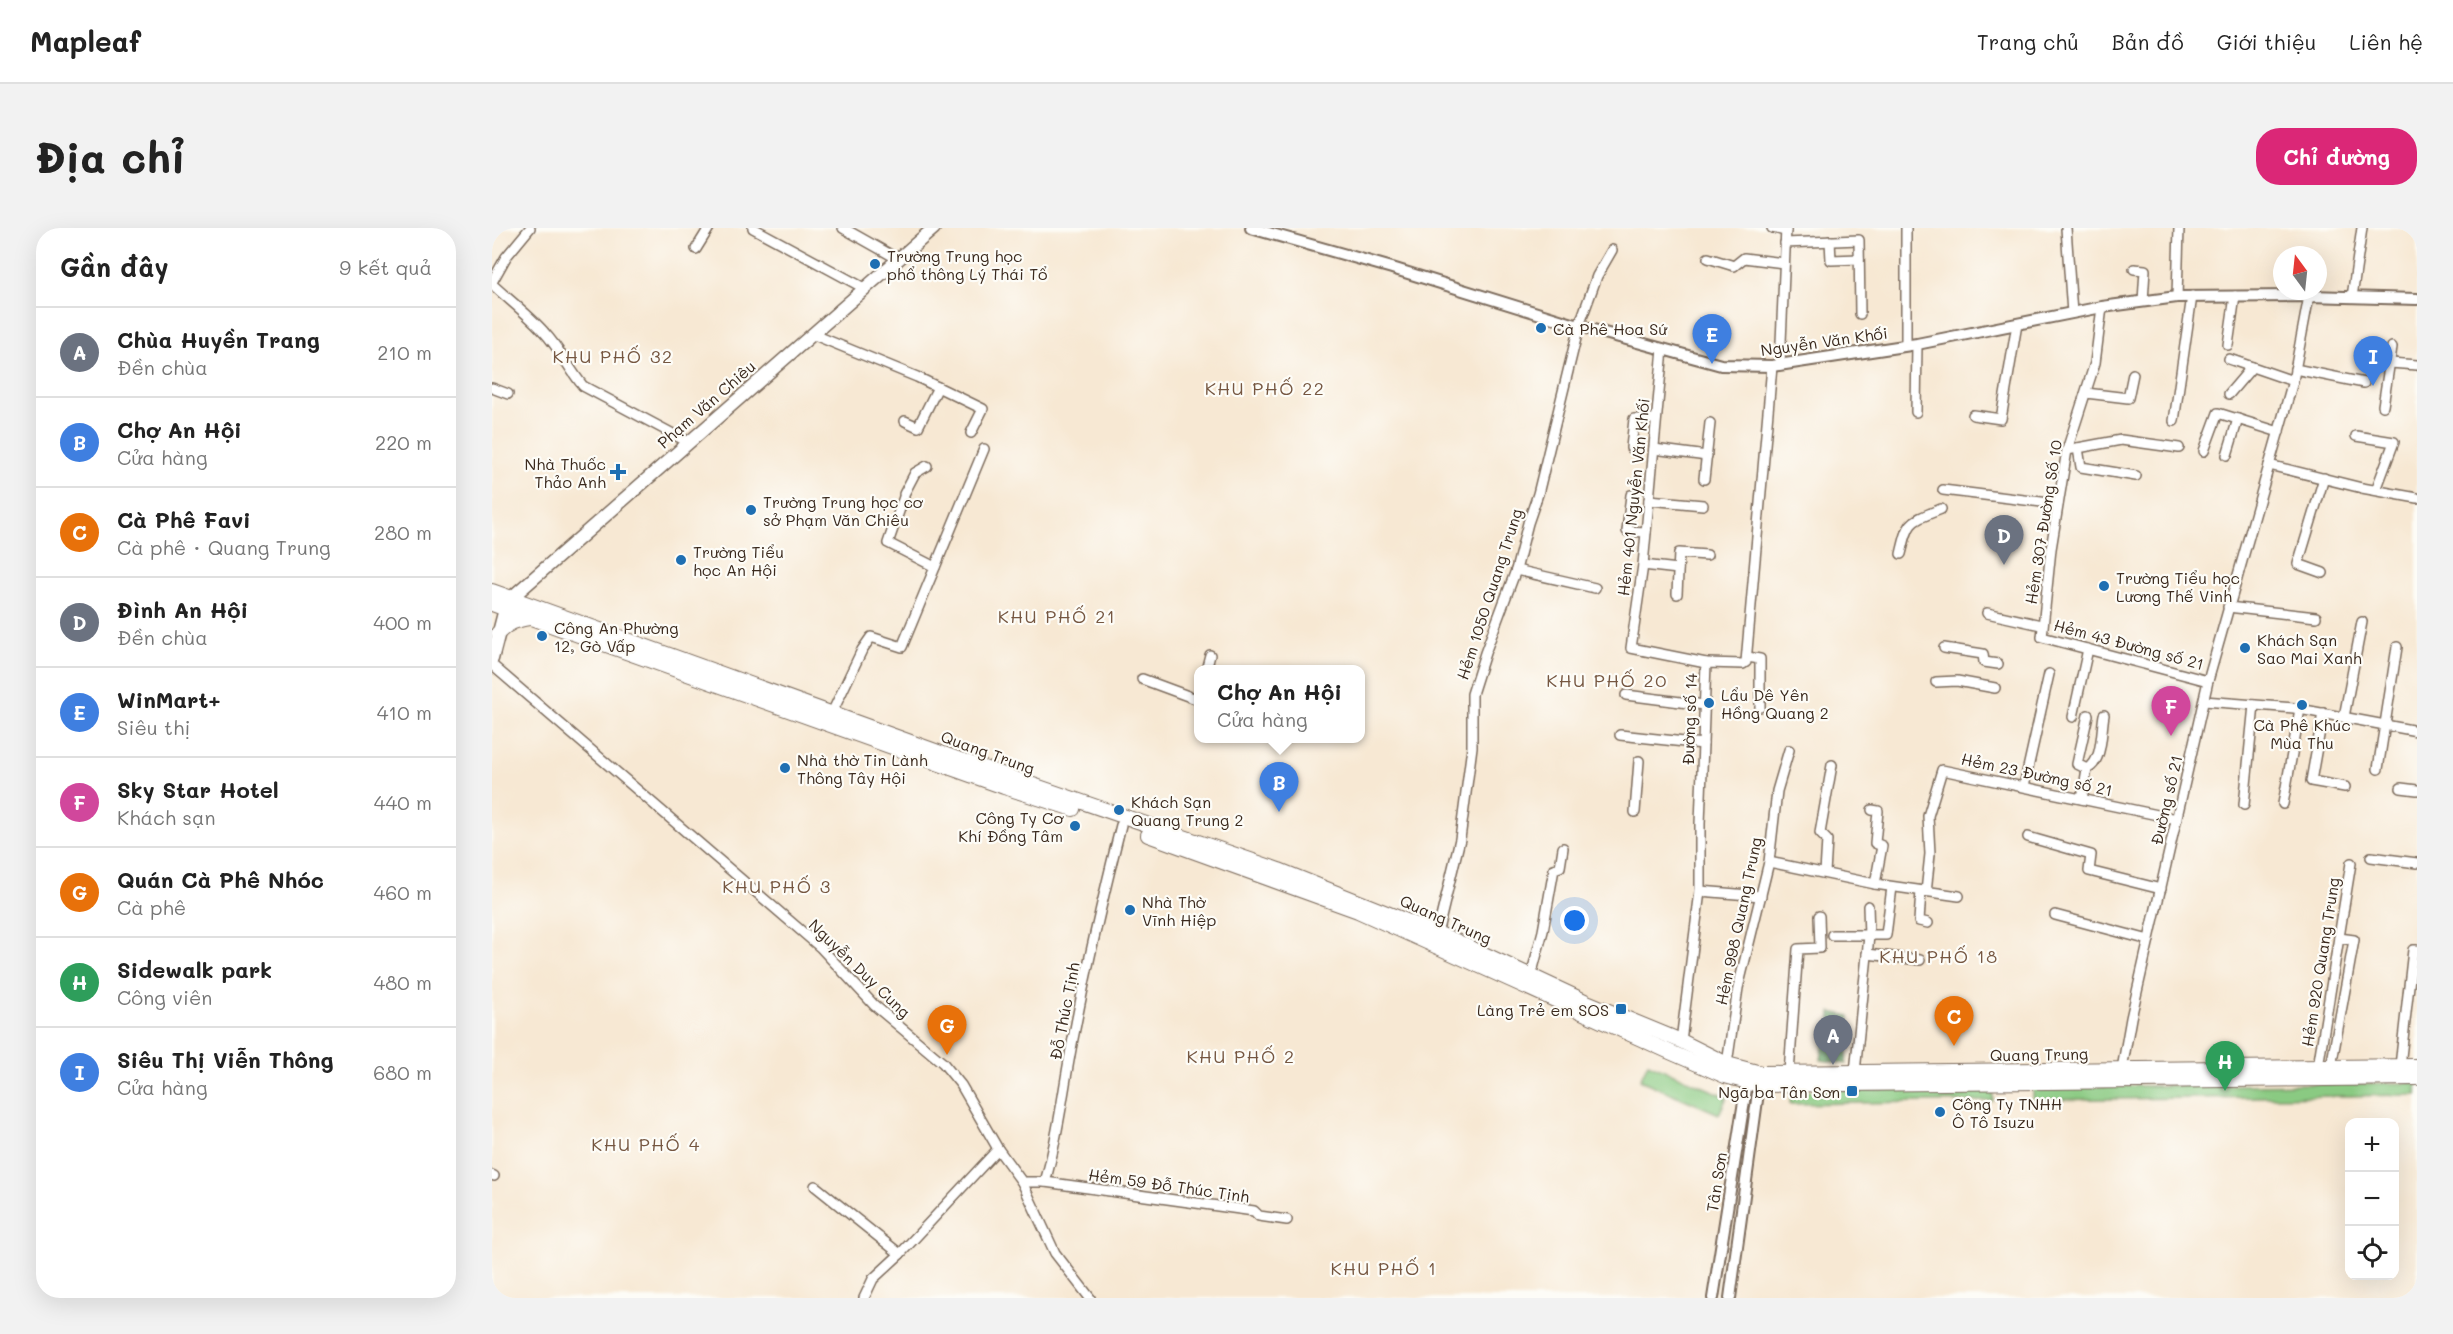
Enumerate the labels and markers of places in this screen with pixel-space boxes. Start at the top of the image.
place label: Trường Trung học phổ thông Lý Thái Tổ [887,245,1048,284]
marker: Trường Trung học phổ thông Lý Thái Tổ [868,257,882,271]
pin: E [1692,314,1732,364]
place label: Cà Phê Hoa Sứ [1553,318,1668,339]
marker: Cà Phê Hoa Sứ [1534,321,1548,335]
pin: I [2354,336,2392,386]
place label: Nhà Thuốc Thảo Anh [524,453,606,492]
marker: Nhà Thuốc Thảo Anh [611,465,625,479]
place label: Trường Trung học cơ sở Phạm Văn Chiêu [763,491,924,530]
marker: Trường Trung học cơ sở Phạm Văn Chiêu [744,503,758,517]
pin: D [1984,516,2024,565]
place label: Trường Tiểu học An Hội [693,541,784,580]
marker: Trường Tiểu học An Hội [674,553,688,567]
place label: Trường Tiểu học Lương Thế Vinh [2116,567,2240,606]
marker: Trường Tiểu học Lương Thế Vinh [2097,579,2111,593]
place label: Công An Phường 12, Gò Vấp [554,617,678,656]
marker: Công An Phường 12, Gò Vấp [535,629,549,643]
place label: Khách Sạn Sao Mai Xanh [2257,629,2362,668]
marker: Khách Sạn Sao Mai Xanh [2238,641,2252,655]
place label: Lẩu Dê Yên Hồng Quang 2 [1721,684,1829,723]
pin: F [2152,686,2190,736]
marker: Lẩu Dê Yên Hồng Quang 2 [1702,696,1716,710]
marker: Cà Phê Khúc Mùa Thu [2295,698,2309,712]
place label: Cà Phê Khúc Mùa Thu [2253,714,2351,753]
place label: Nhà thờ Tin Lành Thông Tây Hội [797,749,928,788]
marker: Nhà thờ Tin Lành Thông Tây Hội [778,761,792,775]
pin: B [1260,762,1298,812]
place label: Khách Sạn Quang Trung 2 [1131,791,1243,830]
marker: Khách Sạn Quang Trung 2 [1112,803,1126,817]
place label: Công Ty Cơ Khí Đồng Tâm [958,807,1064,846]
marker: Công Ty Cơ Khí Đồng Tâm [1068,819,1082,833]
place label: Nhà Thờ Vĩnh Hiệp [1142,891,1217,930]
marker: Nhà Thờ Vĩnh Hiệp [1123,903,1137,917]
pin: C [1934,996,1974,1046]
place label: Làng Trẻ em SOS [1477,999,1609,1020]
marker: Làng Trẻ em SOS [1614,1002,1628,1016]
pin: G [928,1006,966,1055]
pin: A [1814,1016,1852,1065]
pin: H [2206,1042,2244,1091]
place label: Ngã ba Tân Sơn [1718,1081,1840,1102]
marker: Ngã ba Tân Sơn [1845,1084,1859,1098]
place label: Công Ty TNHH Ô Tô Isuzu [1952,1093,2062,1132]
marker: Công Ty TNHH Ô Tô Isuzu [1933,1105,1947,1119]

